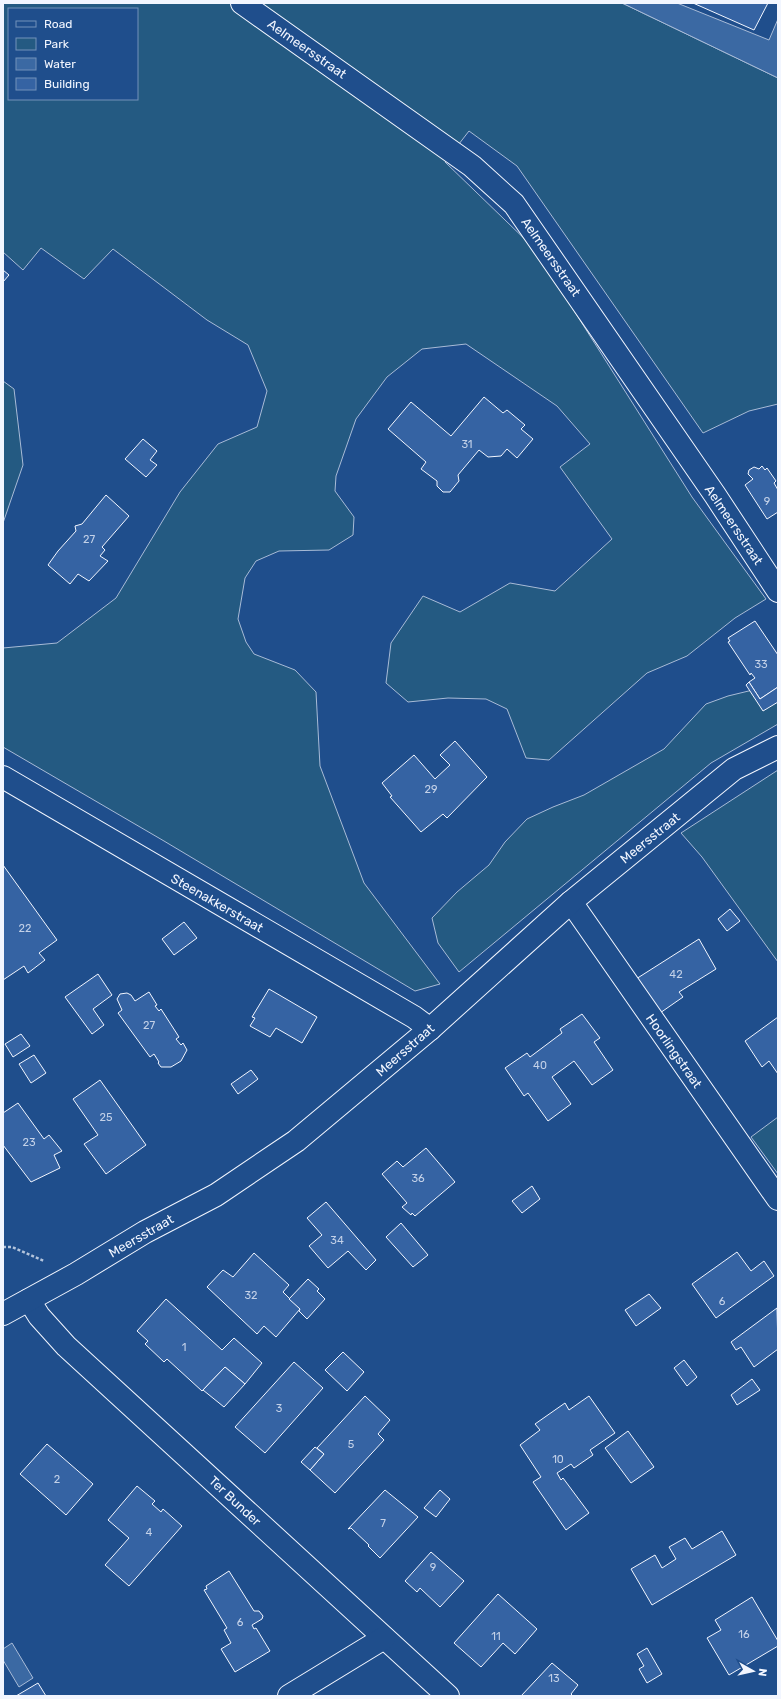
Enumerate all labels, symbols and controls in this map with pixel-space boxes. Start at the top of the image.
legend [8,8,138,100]
street label: Aelmeersstraat [265,16,349,82]
text: Road [44,17,72,31]
text: Park [44,37,70,51]
text: Water [44,57,76,71]
text: Building [44,77,90,91]
street label: Aelmeersstraat [518,215,584,299]
house number: 31 [461,438,473,451]
street label: Aelmeersstraat [702,482,766,568]
house number: 9 [764,495,770,508]
house number: 27 [83,533,95,546]
house number: 33 [754,658,768,671]
house number: 29 [425,783,437,796]
street label: Meersstraat [617,809,683,867]
street label: Steenakkerstraat [168,871,266,935]
house number: 22 [19,922,31,935]
house number: 42 [669,968,683,981]
street label: Hoorlingstraat [642,1011,705,1092]
house number: 27 [143,1019,155,1032]
street label: Meersstraat [373,1021,437,1079]
house number: 40 [533,1059,547,1072]
house number: 25 [100,1111,113,1124]
house number: 23 [22,1136,36,1149]
house number: 36 [411,1172,425,1185]
street label: Meersstraat [106,1211,176,1261]
house number: 34 [330,1234,344,1247]
house number: 32 [244,1289,258,1302]
house number: 6 [719,1295,726,1308]
house number: 1 [182,1341,186,1354]
house number: 3 [276,1402,283,1415]
house number: 5 [348,1438,355,1451]
house number: 10 [552,1453,564,1466]
house number: 2 [54,1473,60,1486]
street label: Ter Bunder [206,1473,264,1529]
house number: 7 [380,1517,386,1530]
house number: 4 [146,1526,153,1539]
house number: 9 [430,1561,436,1574]
house number: 6 [237,1616,244,1629]
house number: 16 [738,1628,750,1641]
house number: 11 [491,1630,501,1643]
north arrow [733,1651,773,1691]
text: N [755,1667,769,1677]
house number: 13 [548,1672,560,1685]

